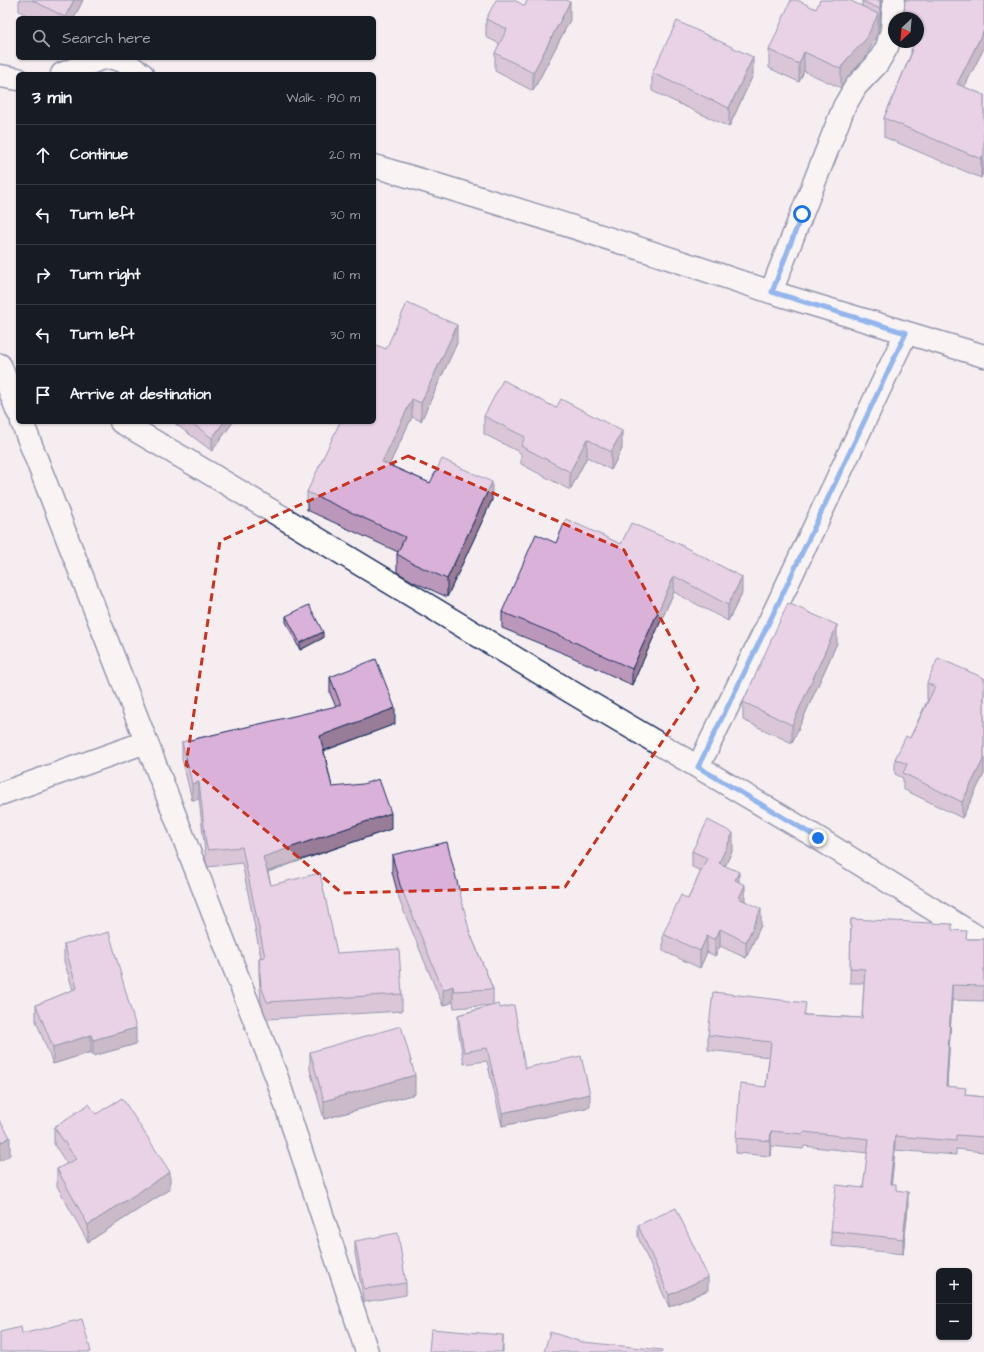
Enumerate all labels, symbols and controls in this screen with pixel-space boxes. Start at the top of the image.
north arrow [888,12,924,48]
search box [16,16,376,60]
icon: search [30,27,52,49]
text: Search here [62,28,151,49]
text: 3 min [32,86,72,110]
text: Walk · 190 m [286,89,360,107]
icon: ahead [32,144,54,166]
text: Continue [70,144,128,165]
text: 20 m [329,146,360,164]
icon: left [32,204,54,226]
text: Turn left [70,204,134,225]
route start [793,205,811,223]
text: 30 m [330,206,360,224]
icon: right [32,264,54,286]
text: Turn right [70,264,141,285]
text: 110 m [333,266,360,284]
icon: left [32,324,54,346]
text: Turn left [70,324,134,345]
text: 30 m [330,326,360,344]
icon: arrive [32,384,54,406]
text: Arrive at destination [70,384,211,405]
route end [809,829,827,847]
map controls [936,1268,972,1340]
button: + [936,1268,972,1304]
button: − [936,1304,972,1340]

